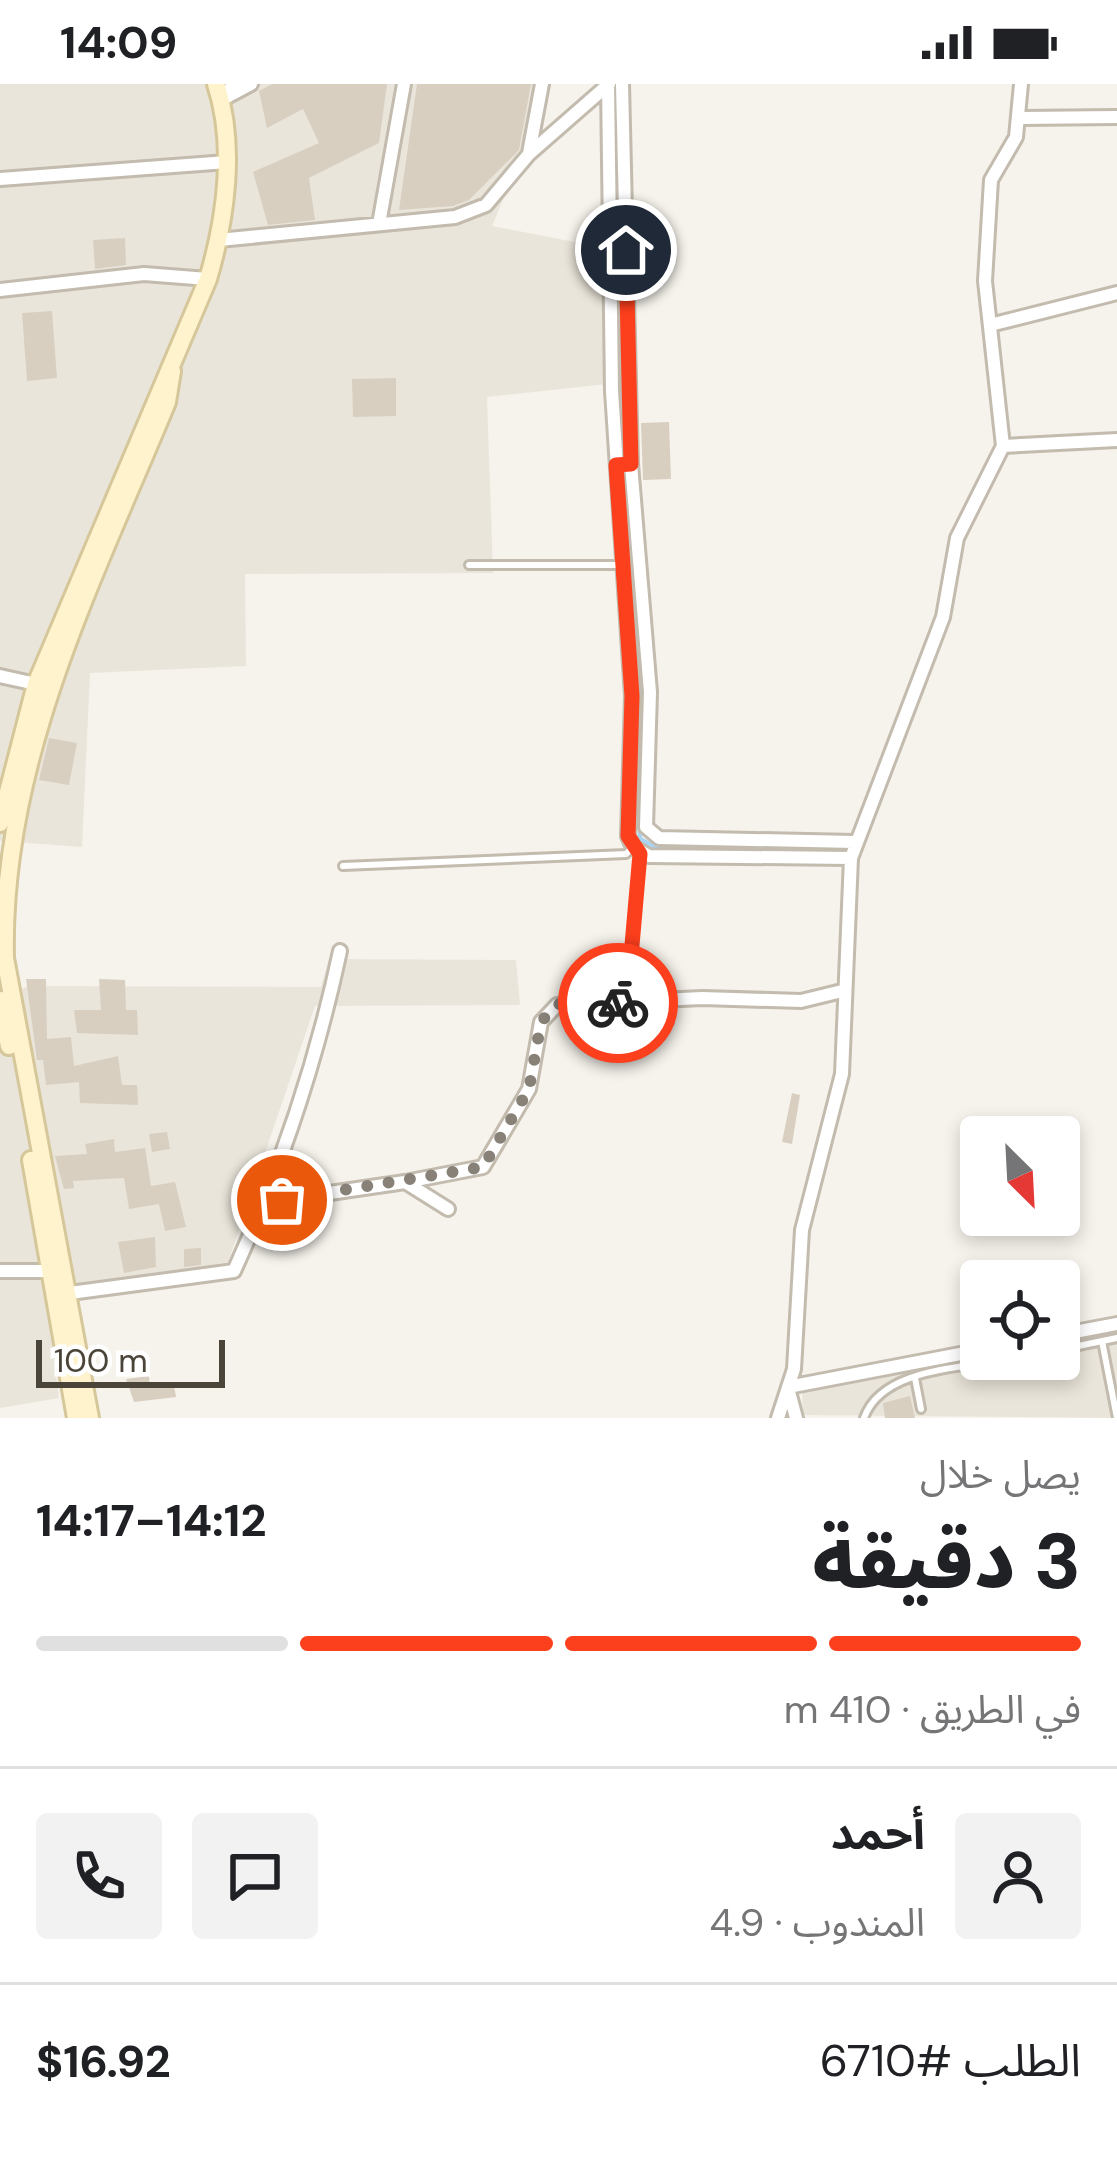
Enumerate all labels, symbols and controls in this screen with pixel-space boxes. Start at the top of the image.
text: 14:09 [60,13,177,72]
pin [575,199,677,301]
icon: home [593,217,659,283]
courier [558,943,678,1063]
icon: bike [585,970,651,1036]
north arrow [960,1116,1080,1236]
map controls [960,1116,1080,1380]
pin [231,1149,333,1251]
icon: bag [249,1167,315,1233]
button: locate [960,1260,1080,1380]
scale bar [36,1334,225,1387]
text: 100 m [54,1339,148,1382]
text: يصل خلال [920,1449,1081,1500]
text: 14:12–14:17 [36,1491,266,1550]
text: 3 دقيقة [812,1511,1081,1612]
text: في الطريق · 410 m [784,1684,1081,1735]
text: أحمد [831,1804,925,1863]
button: phone [36,1813,162,1939]
button: chat [192,1813,318,1939]
button: person [955,1813,1081,1939]
text: المندوب · 4.9 [710,1897,925,1948]
text: الطلب #6710 [820,2031,1081,2090]
text: $16.92 [36,2032,171,2091]

